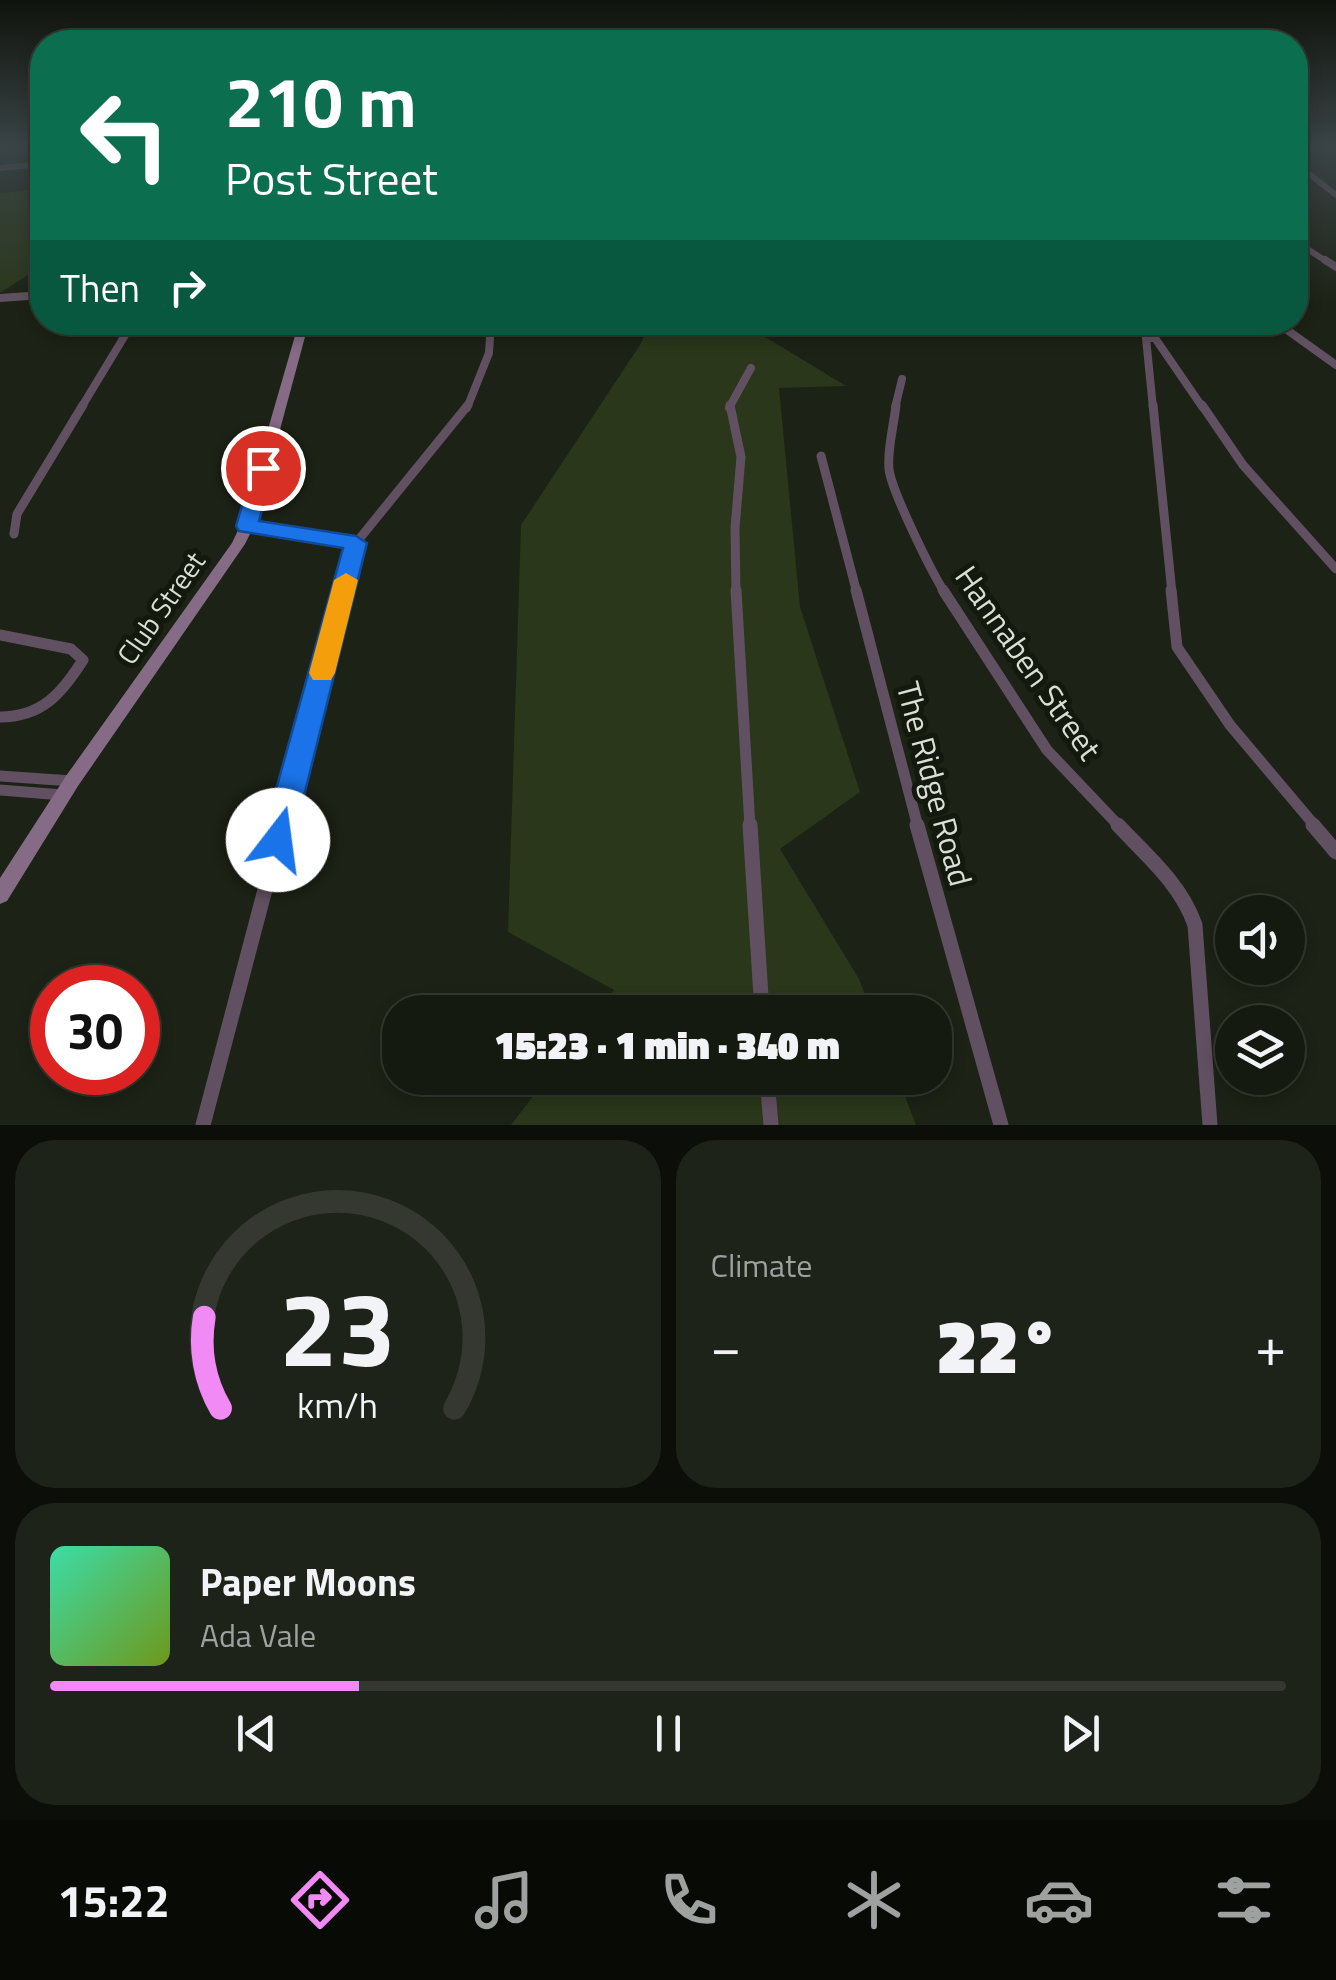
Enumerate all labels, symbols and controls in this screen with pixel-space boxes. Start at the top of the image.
text: 210 m [225,48,417,154]
icon: left [60,70,190,200]
text: Post Street [225,144,438,212]
text: Then [60,259,140,317]
icon: right [160,260,215,315]
pin [221,426,306,511]
icon: arrive [236,441,291,496]
street label: Club Street [106,542,215,673]
street label: Hannaben Street [944,555,1114,769]
street label: The Ridge Road [885,676,985,891]
position arrow [226,788,330,892]
map controls [1215,895,1305,1095]
button: sound [1215,895,1305,985]
speed limit sign: 30 [30,965,160,1095]
button: layers [1215,1005,1305,1095]
text: 15:23 · 1 min · 340 m [494,1016,840,1074]
text: Climate [711,1241,812,1289]
text: 23 [280,1248,396,1406]
text: 22° [936,1288,1060,1402]
text: − [711,1304,741,1387]
text: + [1255,1304,1286,1387]
text: km/h [297,1377,378,1432]
text: Paper Moons [200,1553,416,1611]
text: Ada Vale [200,1611,316,1659]
icon: previous [229,1706,284,1761]
icon: pause [641,1706,696,1761]
icon: next [1053,1706,1108,1761]
icon: directions [285,1865,355,1935]
icon: music [469,1865,539,1935]
icon: phone [654,1865,724,1935]
icon: climate [839,1865,909,1935]
icon: car [1024,1865,1094,1935]
icon: filters [1209,1865,1279,1935]
text: 15:22 [57,1866,170,1934]

